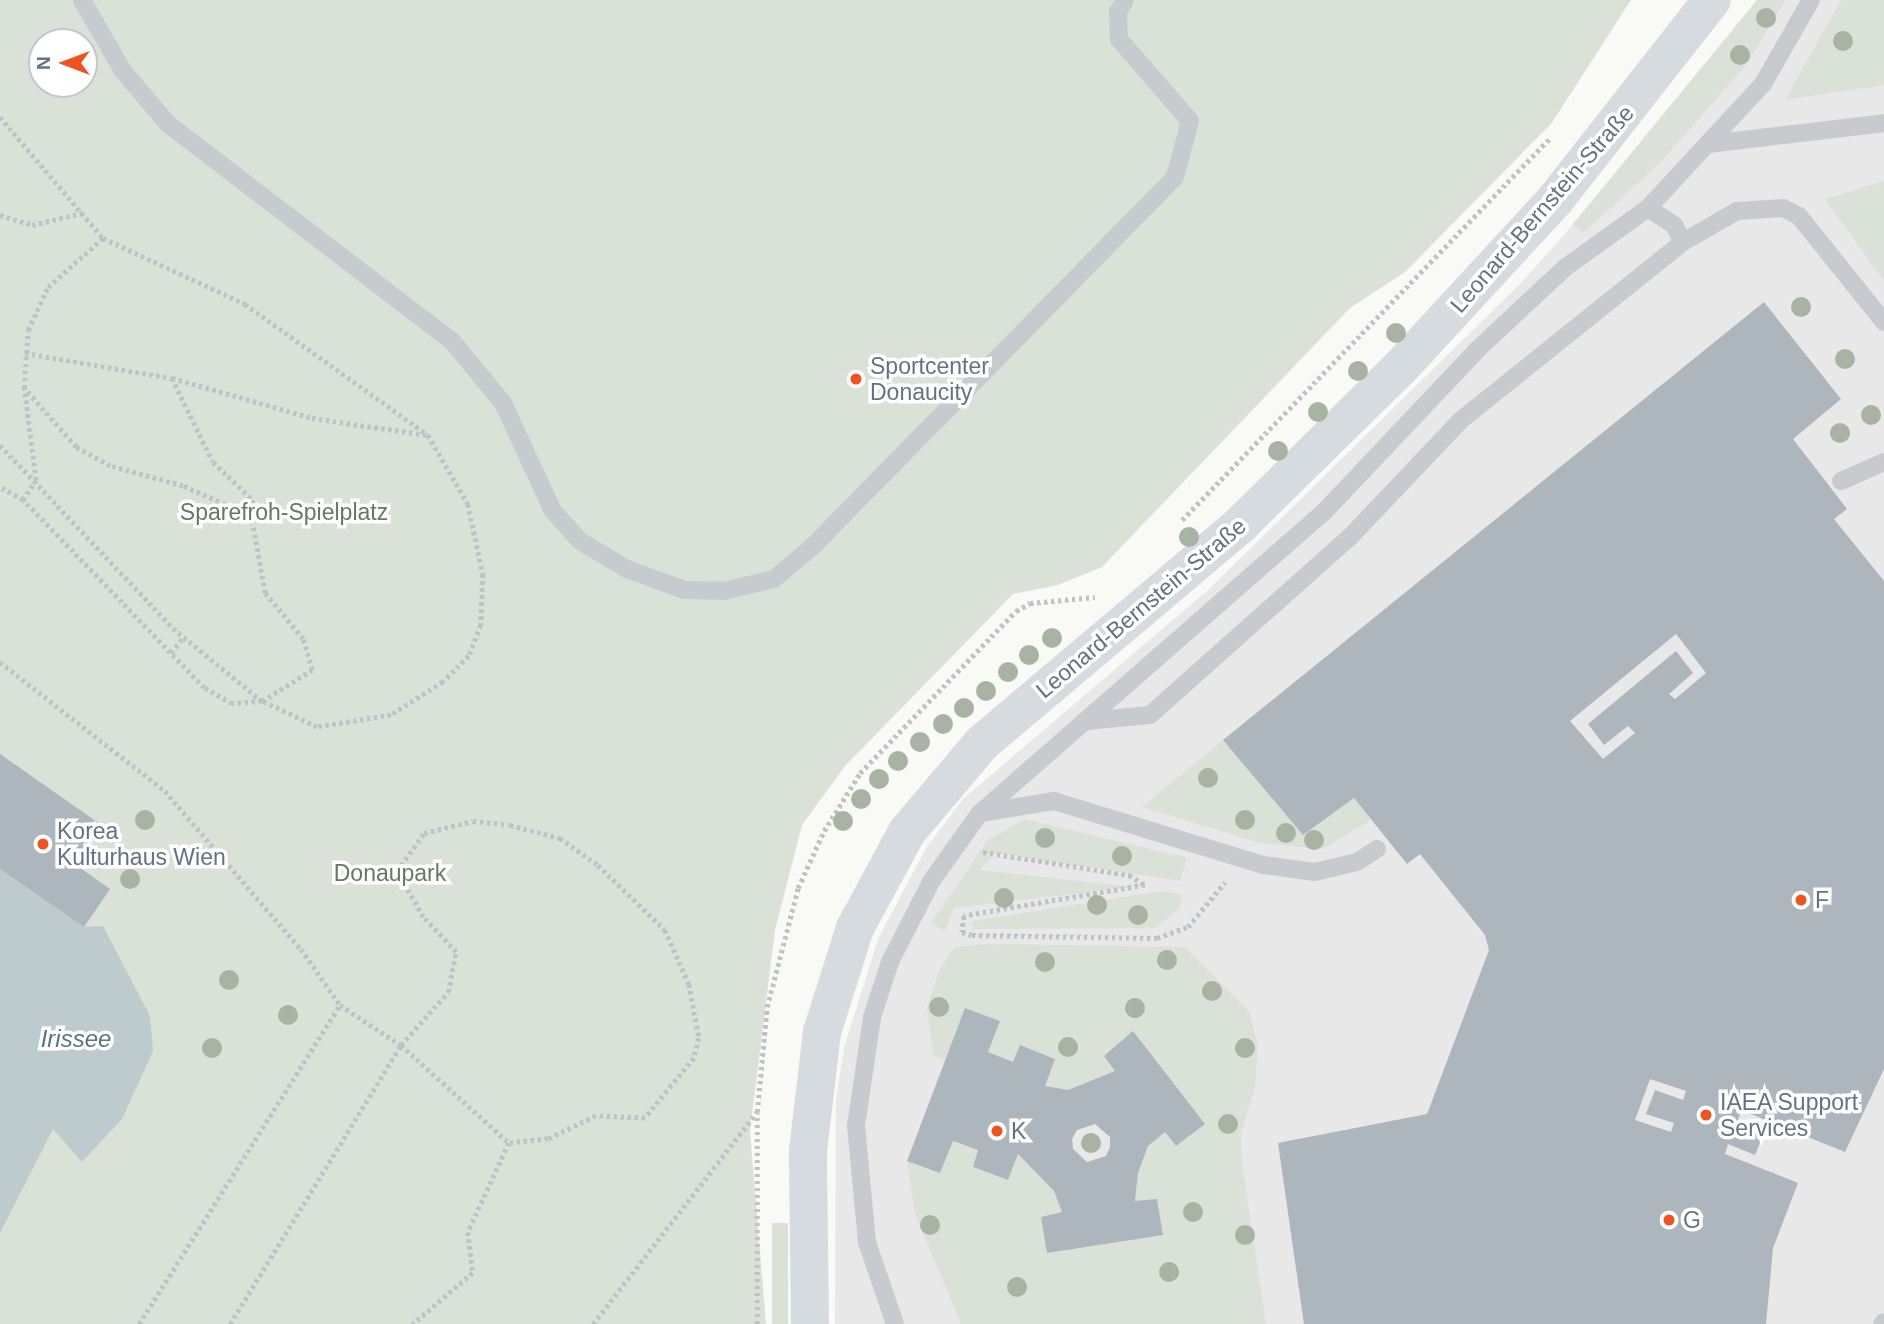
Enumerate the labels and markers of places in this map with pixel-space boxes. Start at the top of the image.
place label: Sportcenter Donaucity [870,352,989,406]
marker: Sportcenter Donaucity [848,371,864,387]
place label: Korea Kulturhaus Wien [57,817,226,871]
marker: Korea Kulturhaus Wien [35,836,51,852]
place label: F [1815,886,1829,914]
marker: F [1793,892,1809,908]
place label: IAEA Support Services [1720,1088,1859,1142]
marker: IAEA Support Services [1698,1107,1714,1123]
place label: K [1011,1117,1026,1145]
marker: K [989,1123,1005,1139]
place label: G [1683,1206,1701,1234]
marker: G [1661,1212,1677,1228]

